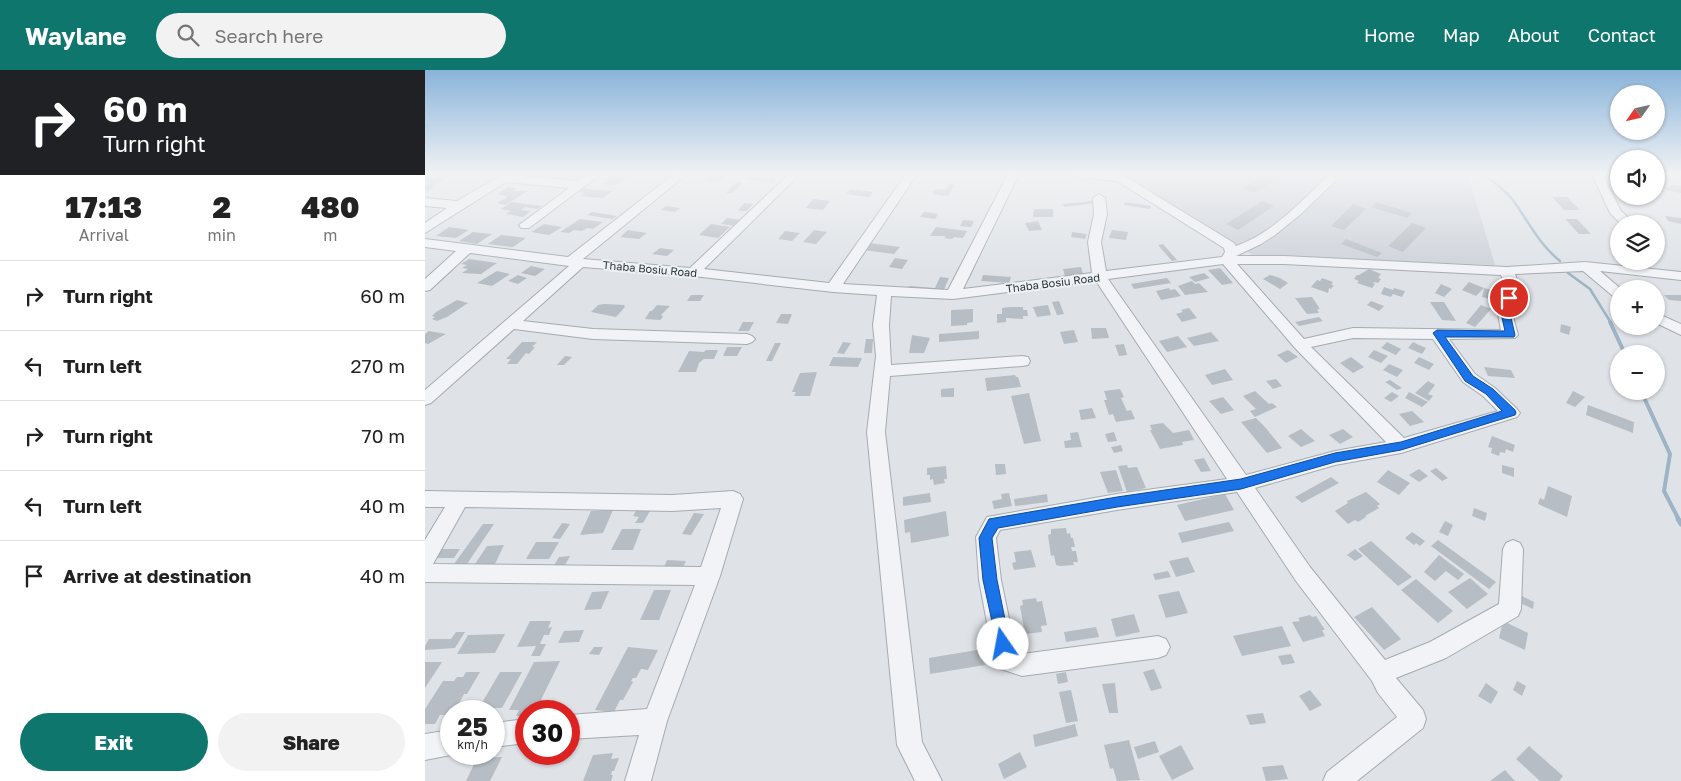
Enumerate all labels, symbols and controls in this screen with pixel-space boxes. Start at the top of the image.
search box [156,13,506,58]
text: Waylane [25,21,126,50]
icon: search [174,21,202,49]
text: Search here [214,24,323,47]
text: Home [1364,24,1415,46]
text: Map [1443,24,1480,46]
text: About [1508,24,1560,46]
text: Contact [1588,24,1656,46]
north arrow [1610,85,1665,140]
map controls [1610,85,1665,400]
text: 60 m [103,88,187,130]
icon: right [20,90,85,155]
text: Turn right [103,130,206,157]
button: sound [1610,150,1665,205]
text: 17:13 [65,189,142,225]
text: 2 [212,189,231,225]
text: 480 [301,189,360,225]
button: layers [1610,215,1665,270]
text: Arrival [79,225,129,245]
text: min [208,225,236,245]
text: m [323,225,338,245]
street label: Thaba Bosiu Road [602,258,698,279]
street label: Thaba Bosiu Road [1005,270,1101,295]
pin [1488,277,1530,319]
button: + [1610,280,1665,335]
icon: right [20,282,48,310]
text: Turn right [63,284,153,307]
text: 60 m [360,284,405,307]
icon: arrive [1495,284,1523,312]
button: − [1610,345,1665,400]
icon: left [20,352,48,380]
text: Turn left [63,354,142,377]
text: 270 m [351,354,405,377]
icon: right [20,422,48,450]
text: Turn right [63,424,153,447]
text: 70 m [362,424,405,447]
icon: left [20,492,48,520]
text: Turn left [63,494,142,517]
text: 40 m [360,494,405,517]
icon: arrive [20,562,48,590]
text: Arrive at destination [63,564,251,587]
text: 40 m [360,564,405,587]
position arrow [976,617,1028,669]
speed limit sign: 30 [515,700,580,765]
text: 25 [457,711,488,742]
button: Exit [20,713,208,771]
button: Share [218,713,405,771]
text: km/h [457,737,488,752]

